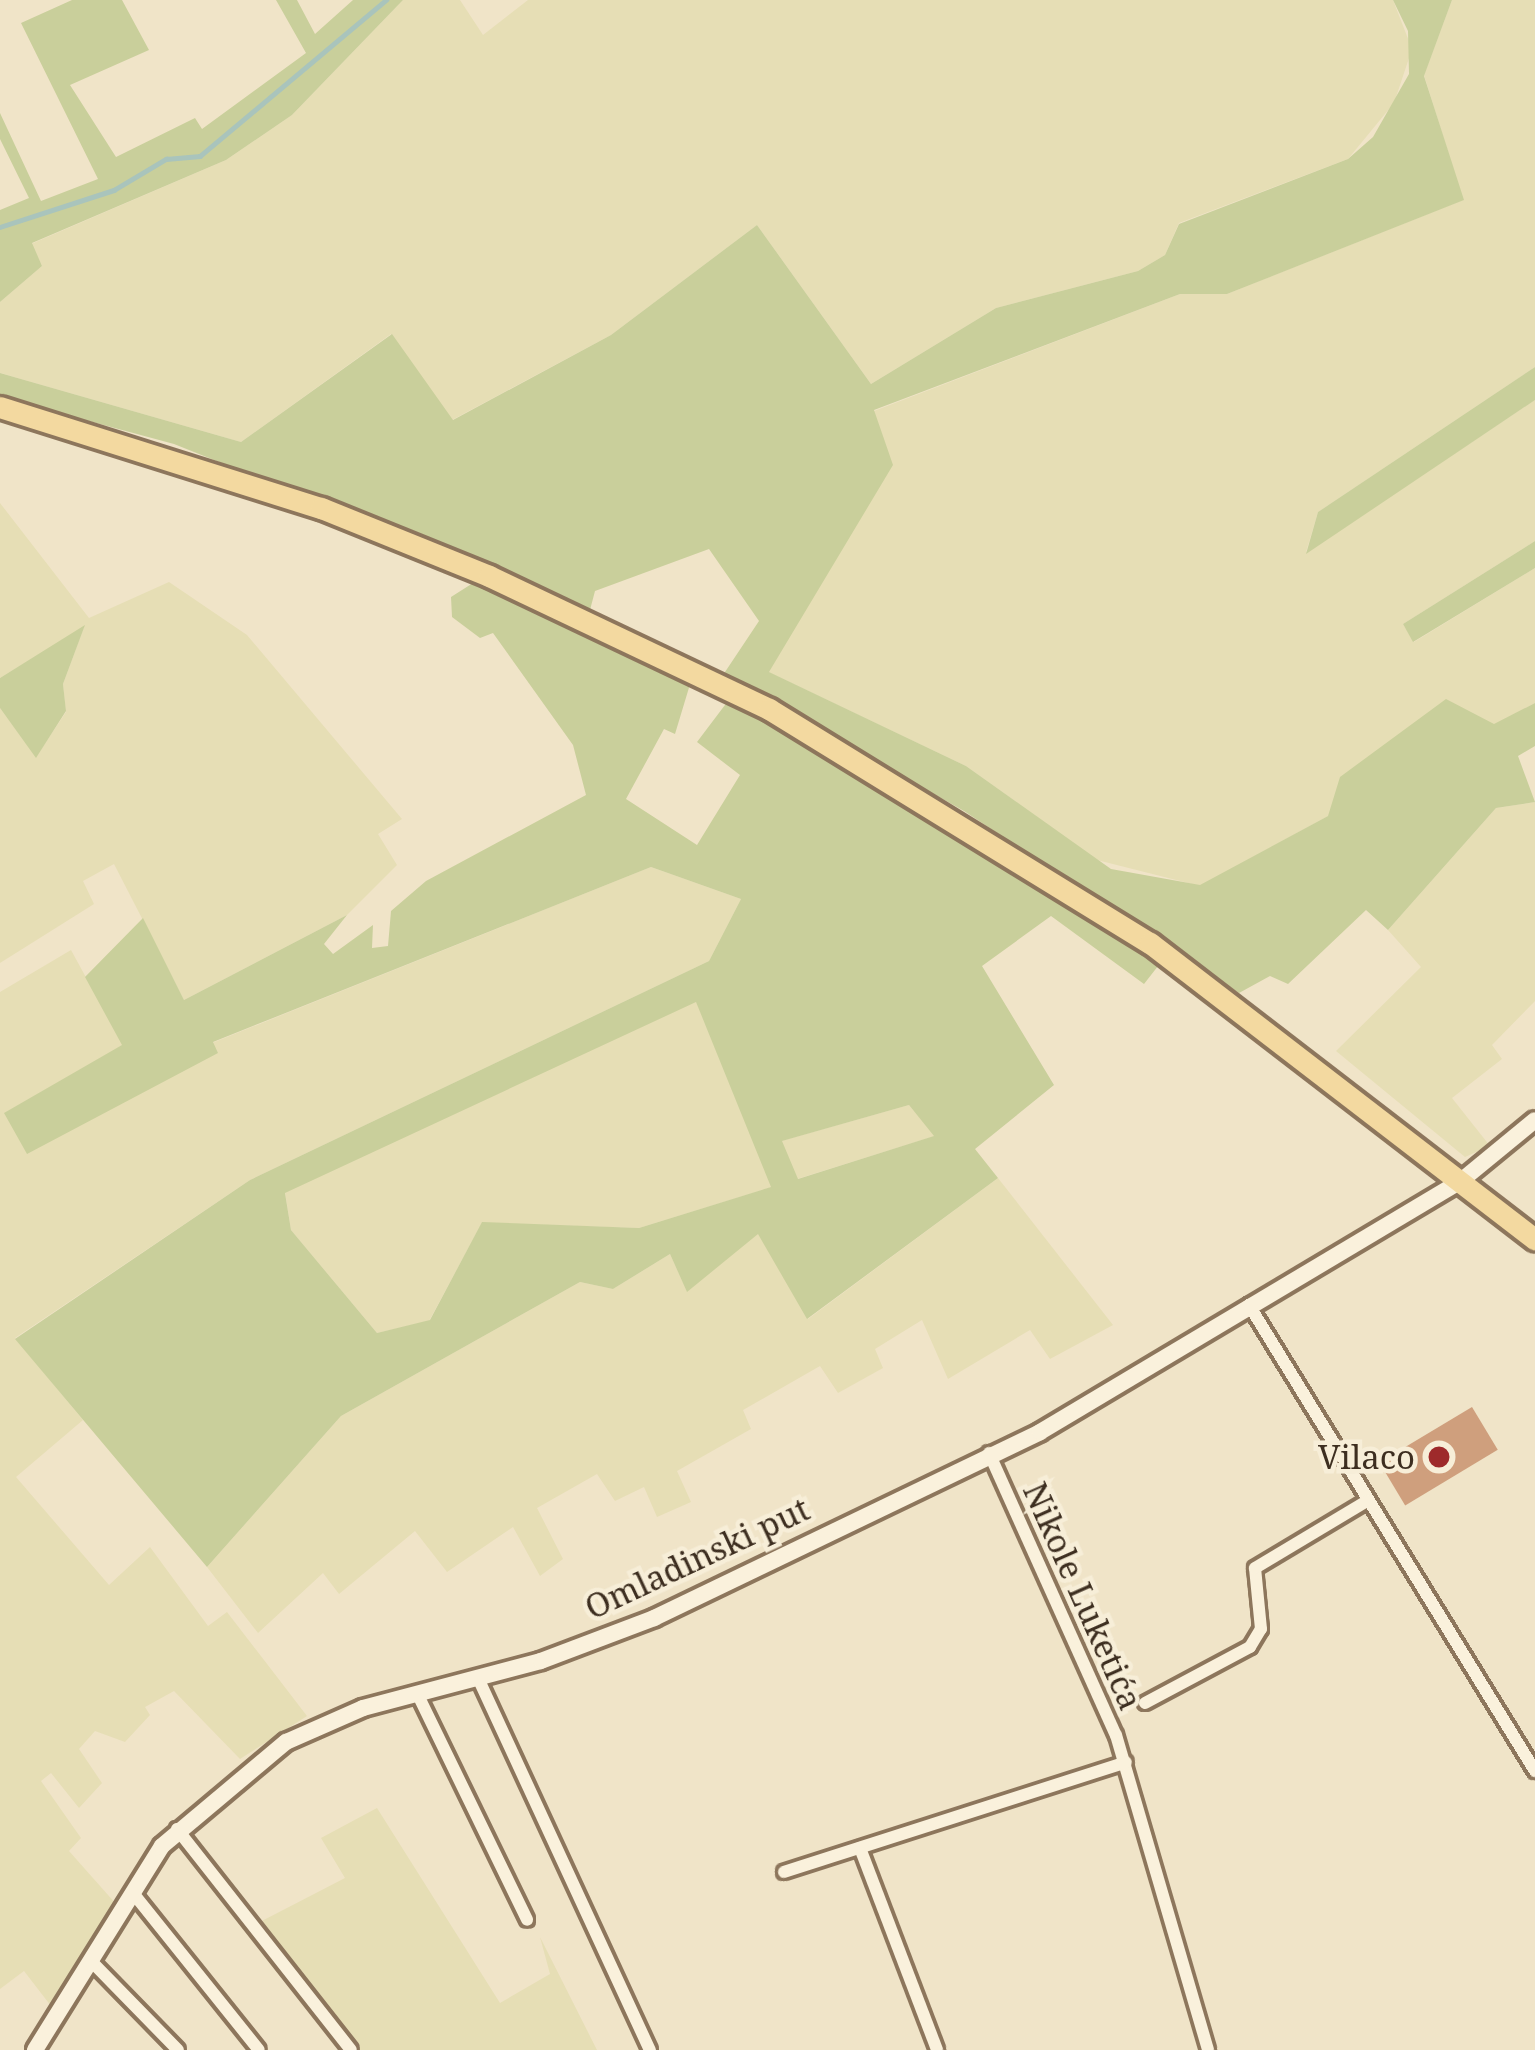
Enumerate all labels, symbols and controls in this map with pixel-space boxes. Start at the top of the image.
place label: Vilaco [1318,1437,1415,1477]
marker: Vilaco [1426,1444,1452,1470]
street label: Nikole Luketića [1015,1476,1151,1716]
street label: Omladinski put [579,1489,815,1627]

